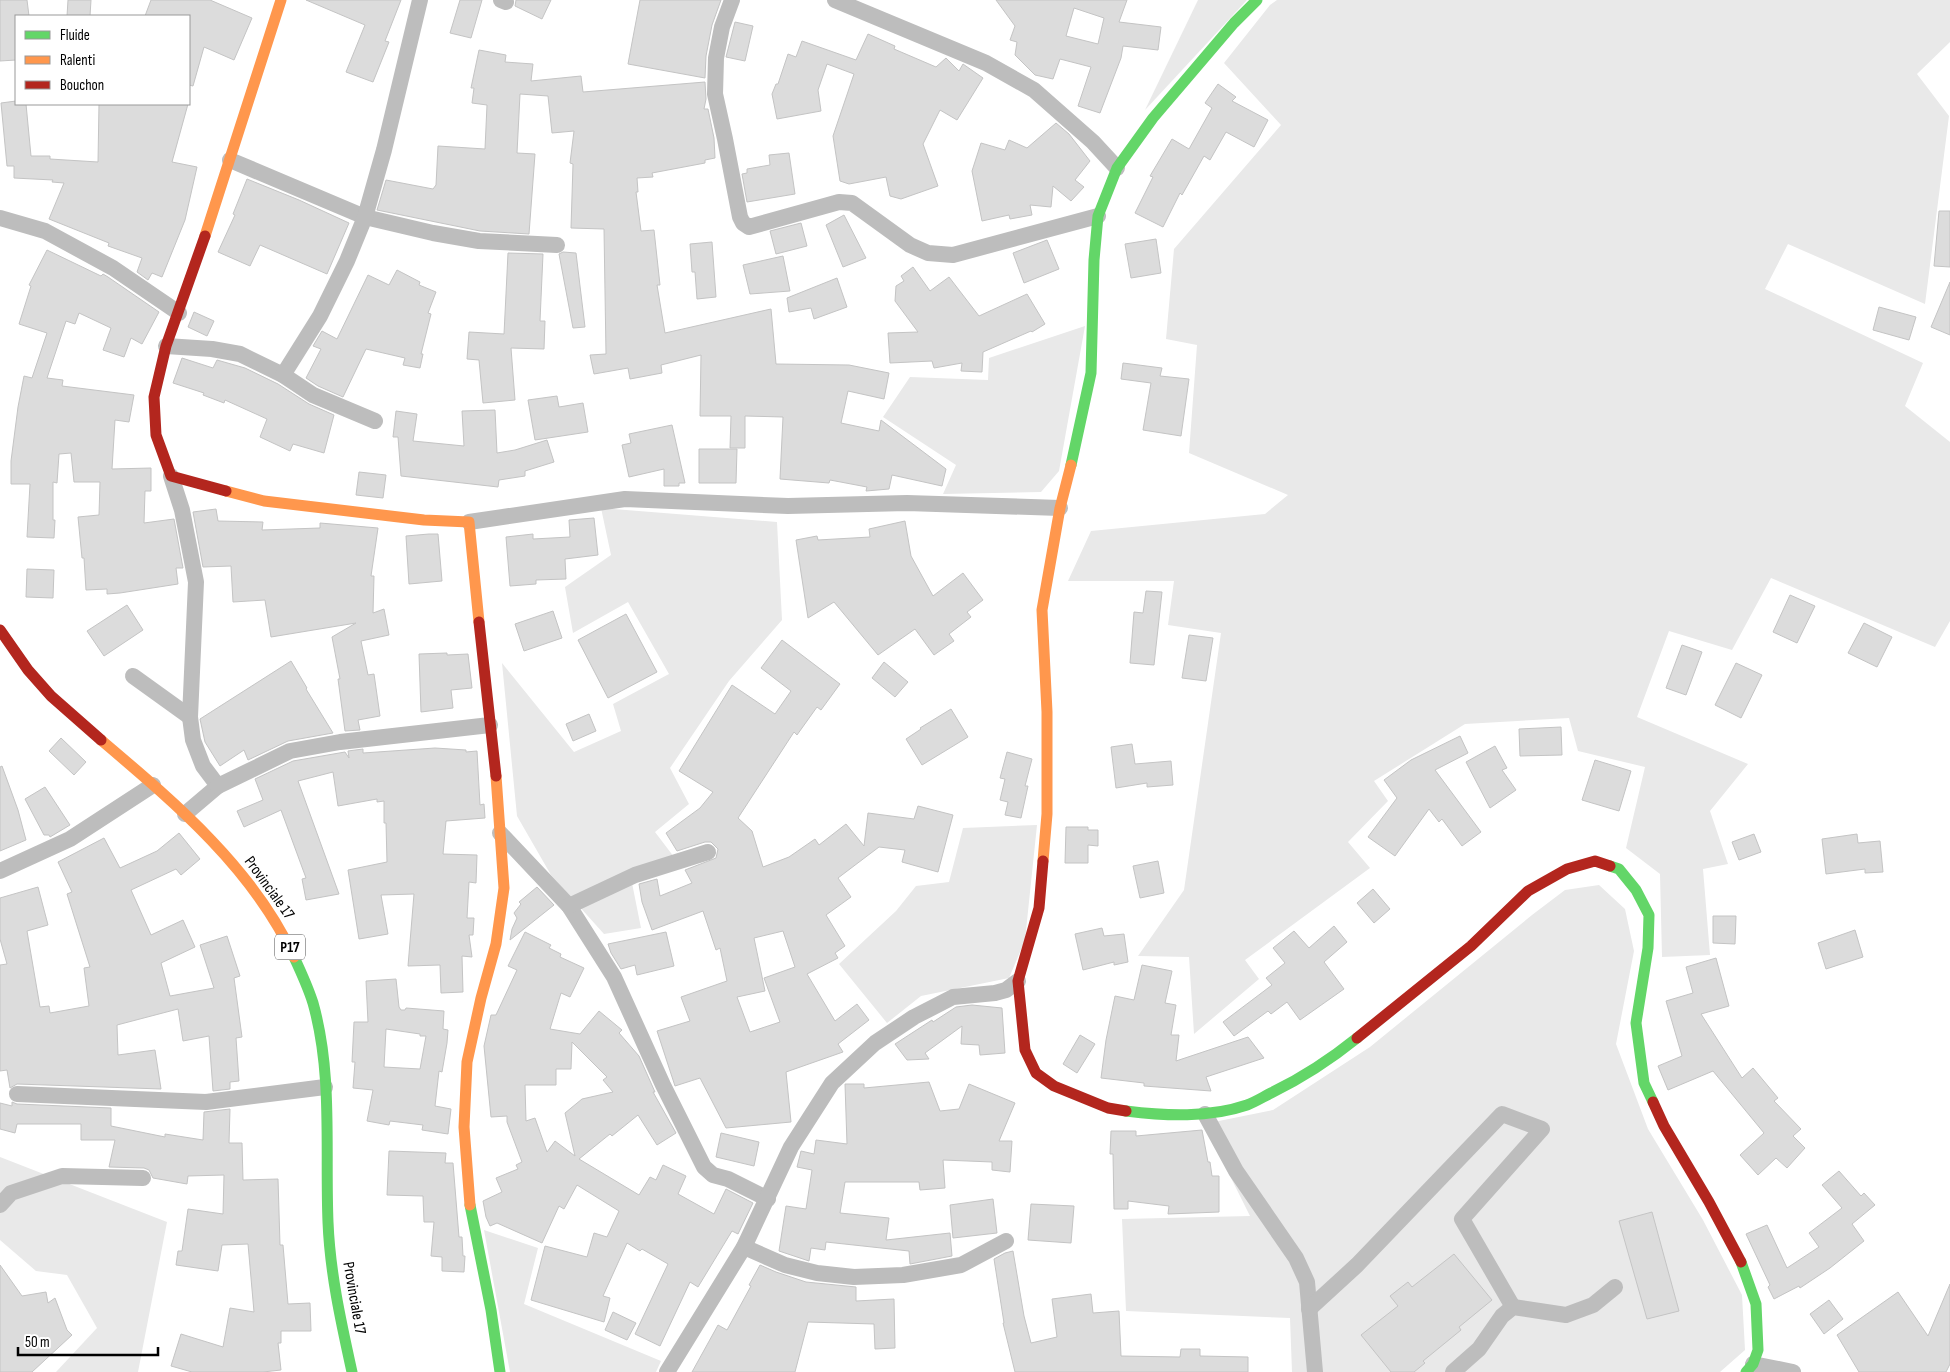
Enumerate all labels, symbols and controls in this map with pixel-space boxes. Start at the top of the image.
legend [15,15,190,105]
text: Fluide [60,26,90,45]
text: Ralenti [60,51,95,70]
text: Bouchon [60,76,104,95]
street label: Provinciale 17 [240,853,299,924]
road number: P17 [275,934,305,960]
street label: Provinciale 17 [338,1260,370,1336]
scale bar [18,1324,158,1356]
text: 50 m [25,1333,50,1352]

